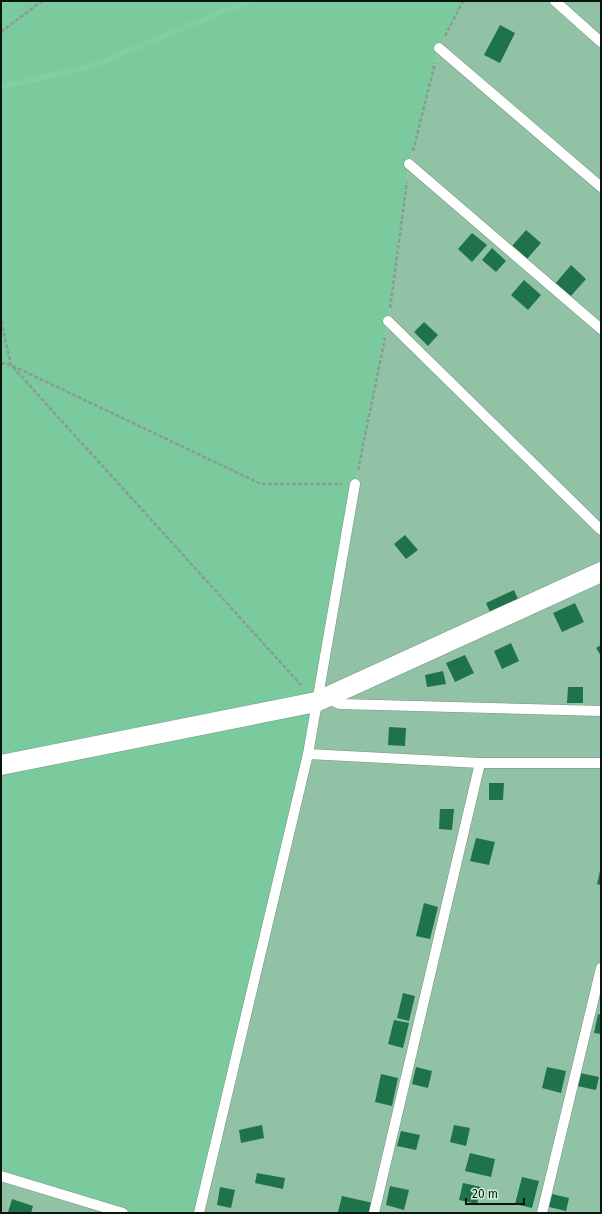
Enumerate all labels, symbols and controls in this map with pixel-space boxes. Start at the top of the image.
scale bar [466,1180,524,1206]
text: 20 m [472,1187,498,1201]

